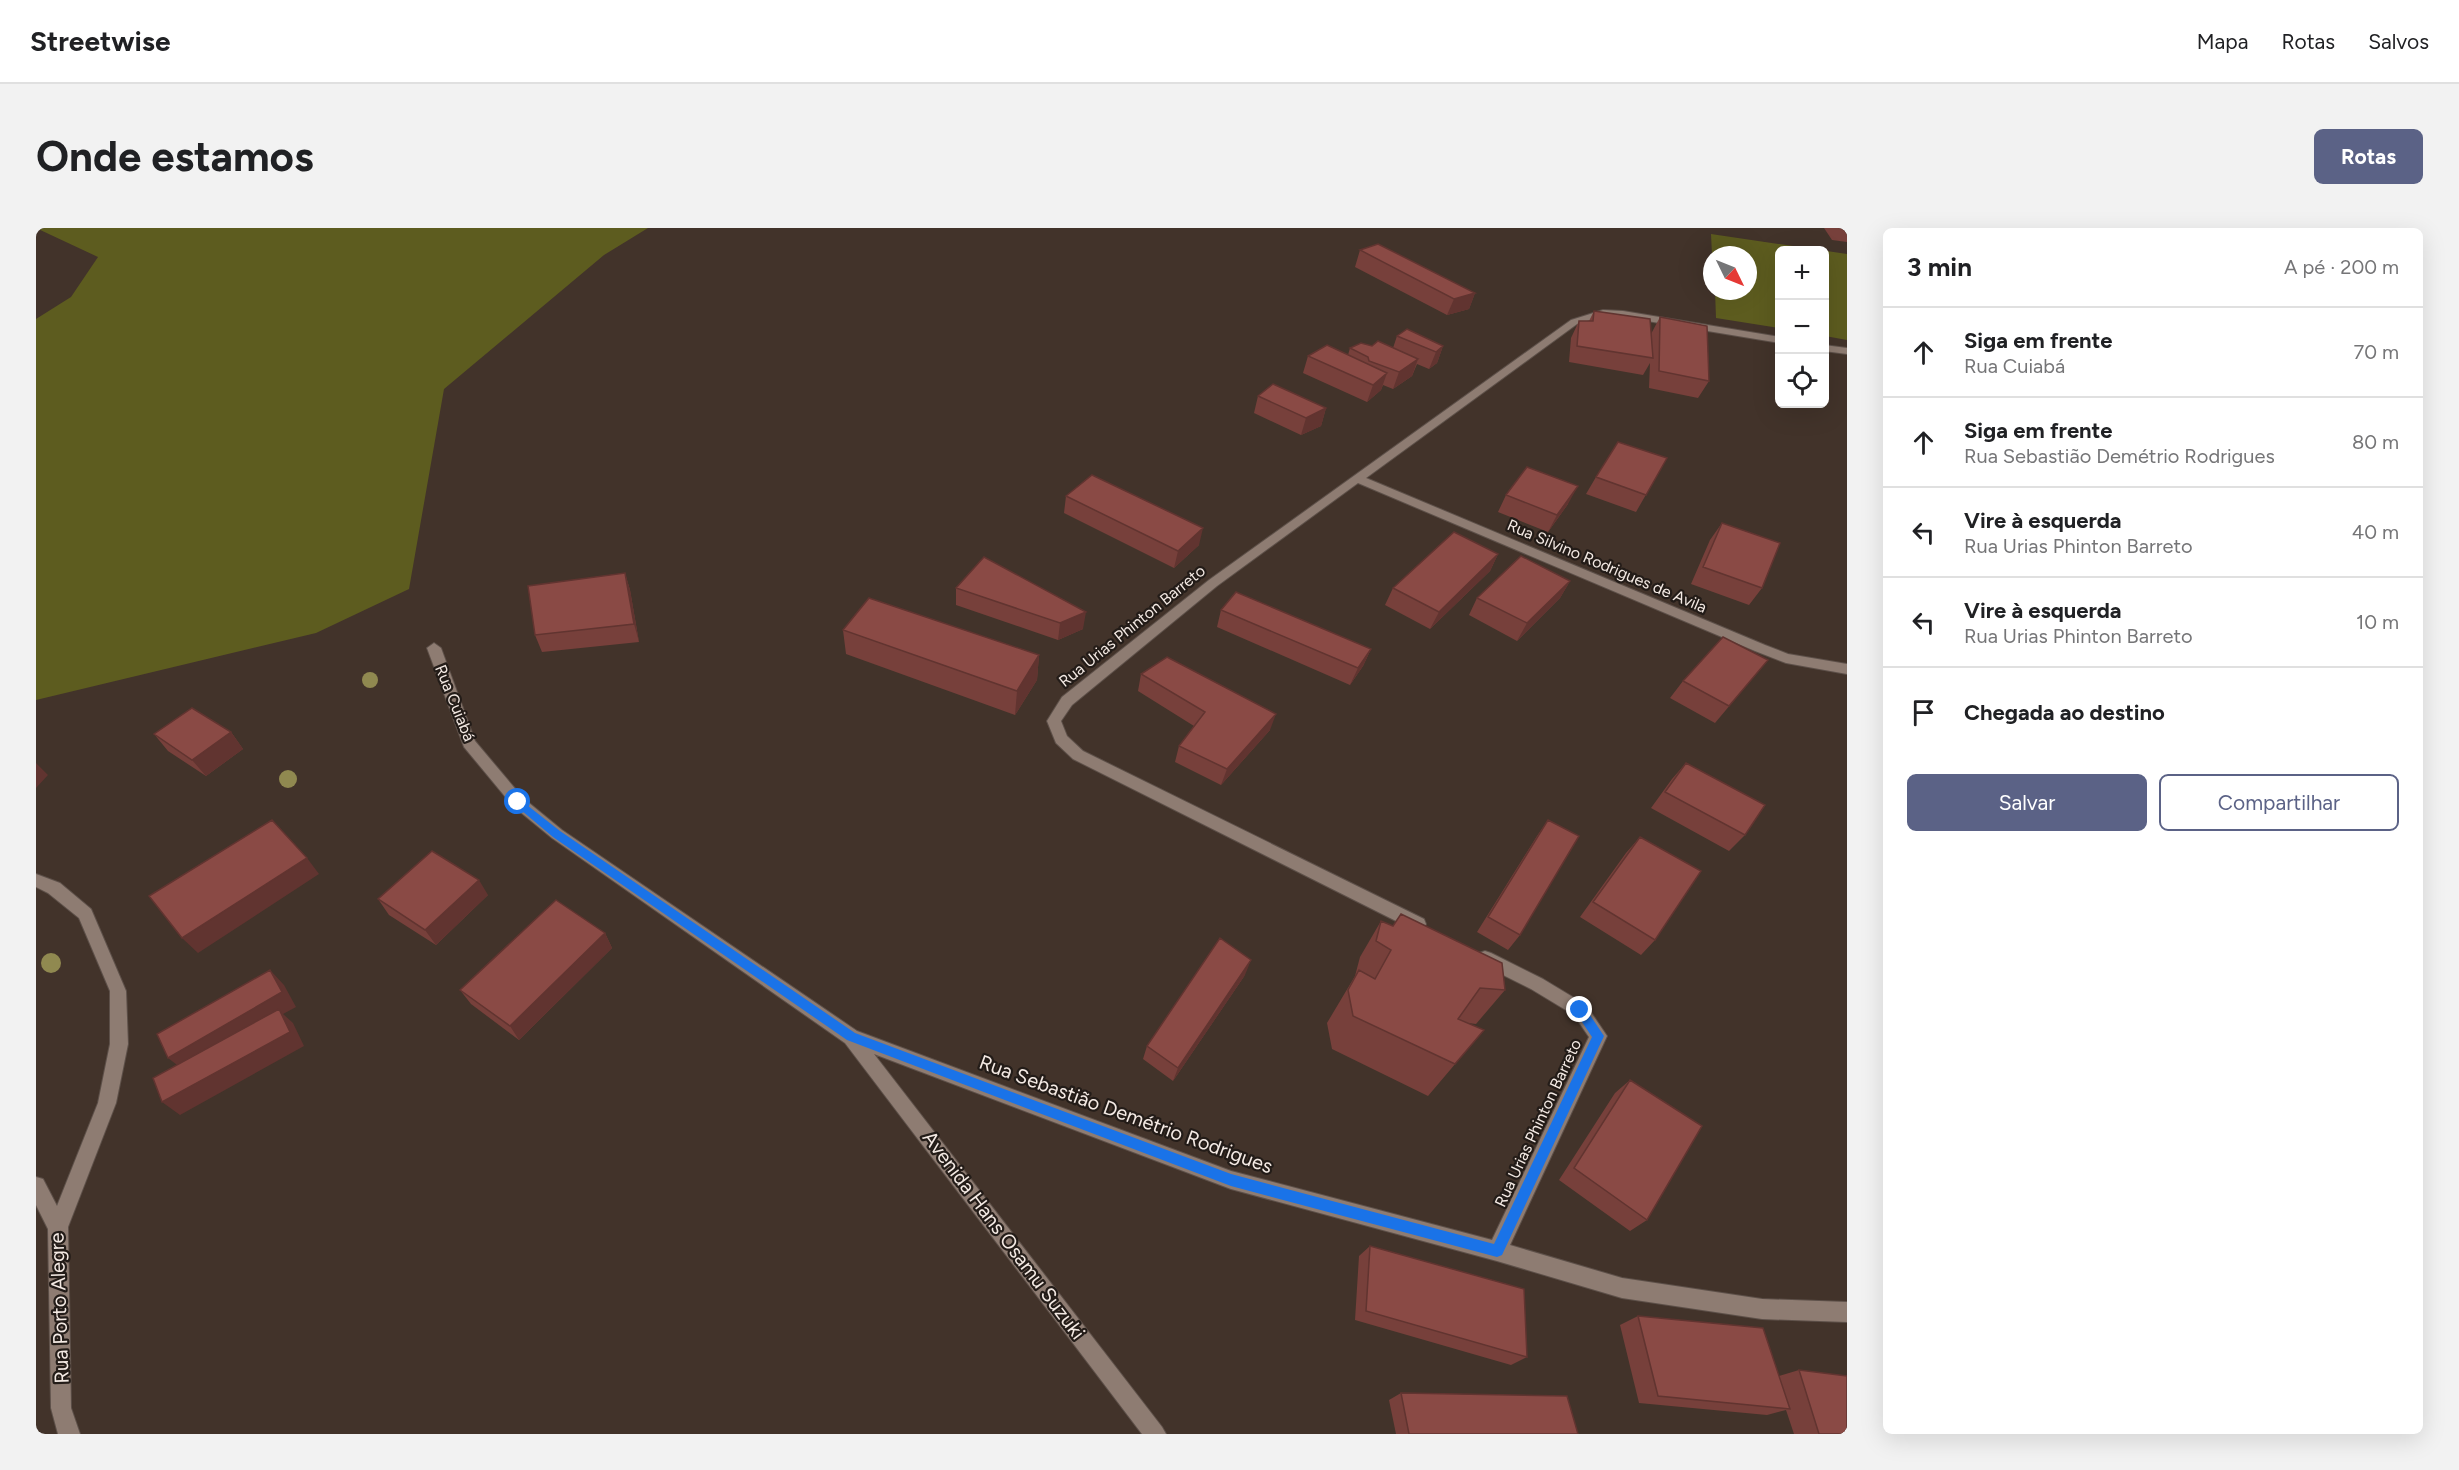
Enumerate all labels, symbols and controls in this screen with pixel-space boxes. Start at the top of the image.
text: Streetwise [30,24,170,58]
text: Mapa [2197,29,2248,54]
text: Rotas [2281,29,2335,54]
text: Salvos [2368,29,2429,54]
button: Rotas [2314,129,2423,184]
text: Onde estamos [36,131,314,182]
north arrow [1703,246,1757,300]
map controls [1775,246,1829,408]
button: + [1775,246,1829,300]
text: 3 min [1907,251,1972,283]
text: A pé · 200 m [2284,255,2399,279]
button: − [1775,300,1829,354]
text: Siga em frente [1964,327,2112,354]
icon: ahead [1907,336,1940,369]
text: 70 m [2353,340,2399,364]
button: locate [1775,354,1829,408]
text: Rua Cuiabá [1964,354,2065,378]
text: Siga em frente [1964,417,2112,444]
icon: ahead [1907,426,1940,459]
text: 80 m [2352,430,2399,454]
text: Rua Sebastião Demétrio Rodrigues [1964,444,2275,468]
text: Vire à esquerda [1964,507,2122,534]
street label: Rua Silvino Rodrigues de Avila [1504,515,1710,617]
icon: left [1907,516,1940,549]
text: 40 m [2352,520,2399,544]
text: Rua Urias Phinton Barreto [1964,534,2193,558]
street label: Rua Urias Phinton Barreto [1055,561,1209,691]
text: Vire à esquerda [1964,597,2122,624]
icon: left [1907,606,1940,639]
text: 10 m [2356,610,2399,634]
text: Rua Urias Phinton Barreto [1964,624,2193,648]
street label: Rua Cuiabá [431,662,479,744]
icon: arrive [1907,696,1940,729]
text: Chegada ao destino [1964,699,2165,726]
button: Salvar [1907,774,2147,831]
button: Compartilhar [2159,774,2399,831]
route start [504,788,530,814]
route end [1566,996,1592,1022]
street label: Rua Urias Phinton Barreto [1491,1036,1585,1210]
street label: Rua Sebastião Demétrio Rodrigues [976,1050,1276,1178]
street label: Avenida Hans Osamu Suzuki [918,1126,1090,1344]
street label: Rua Porto Alegre [44,1232,74,1384]

